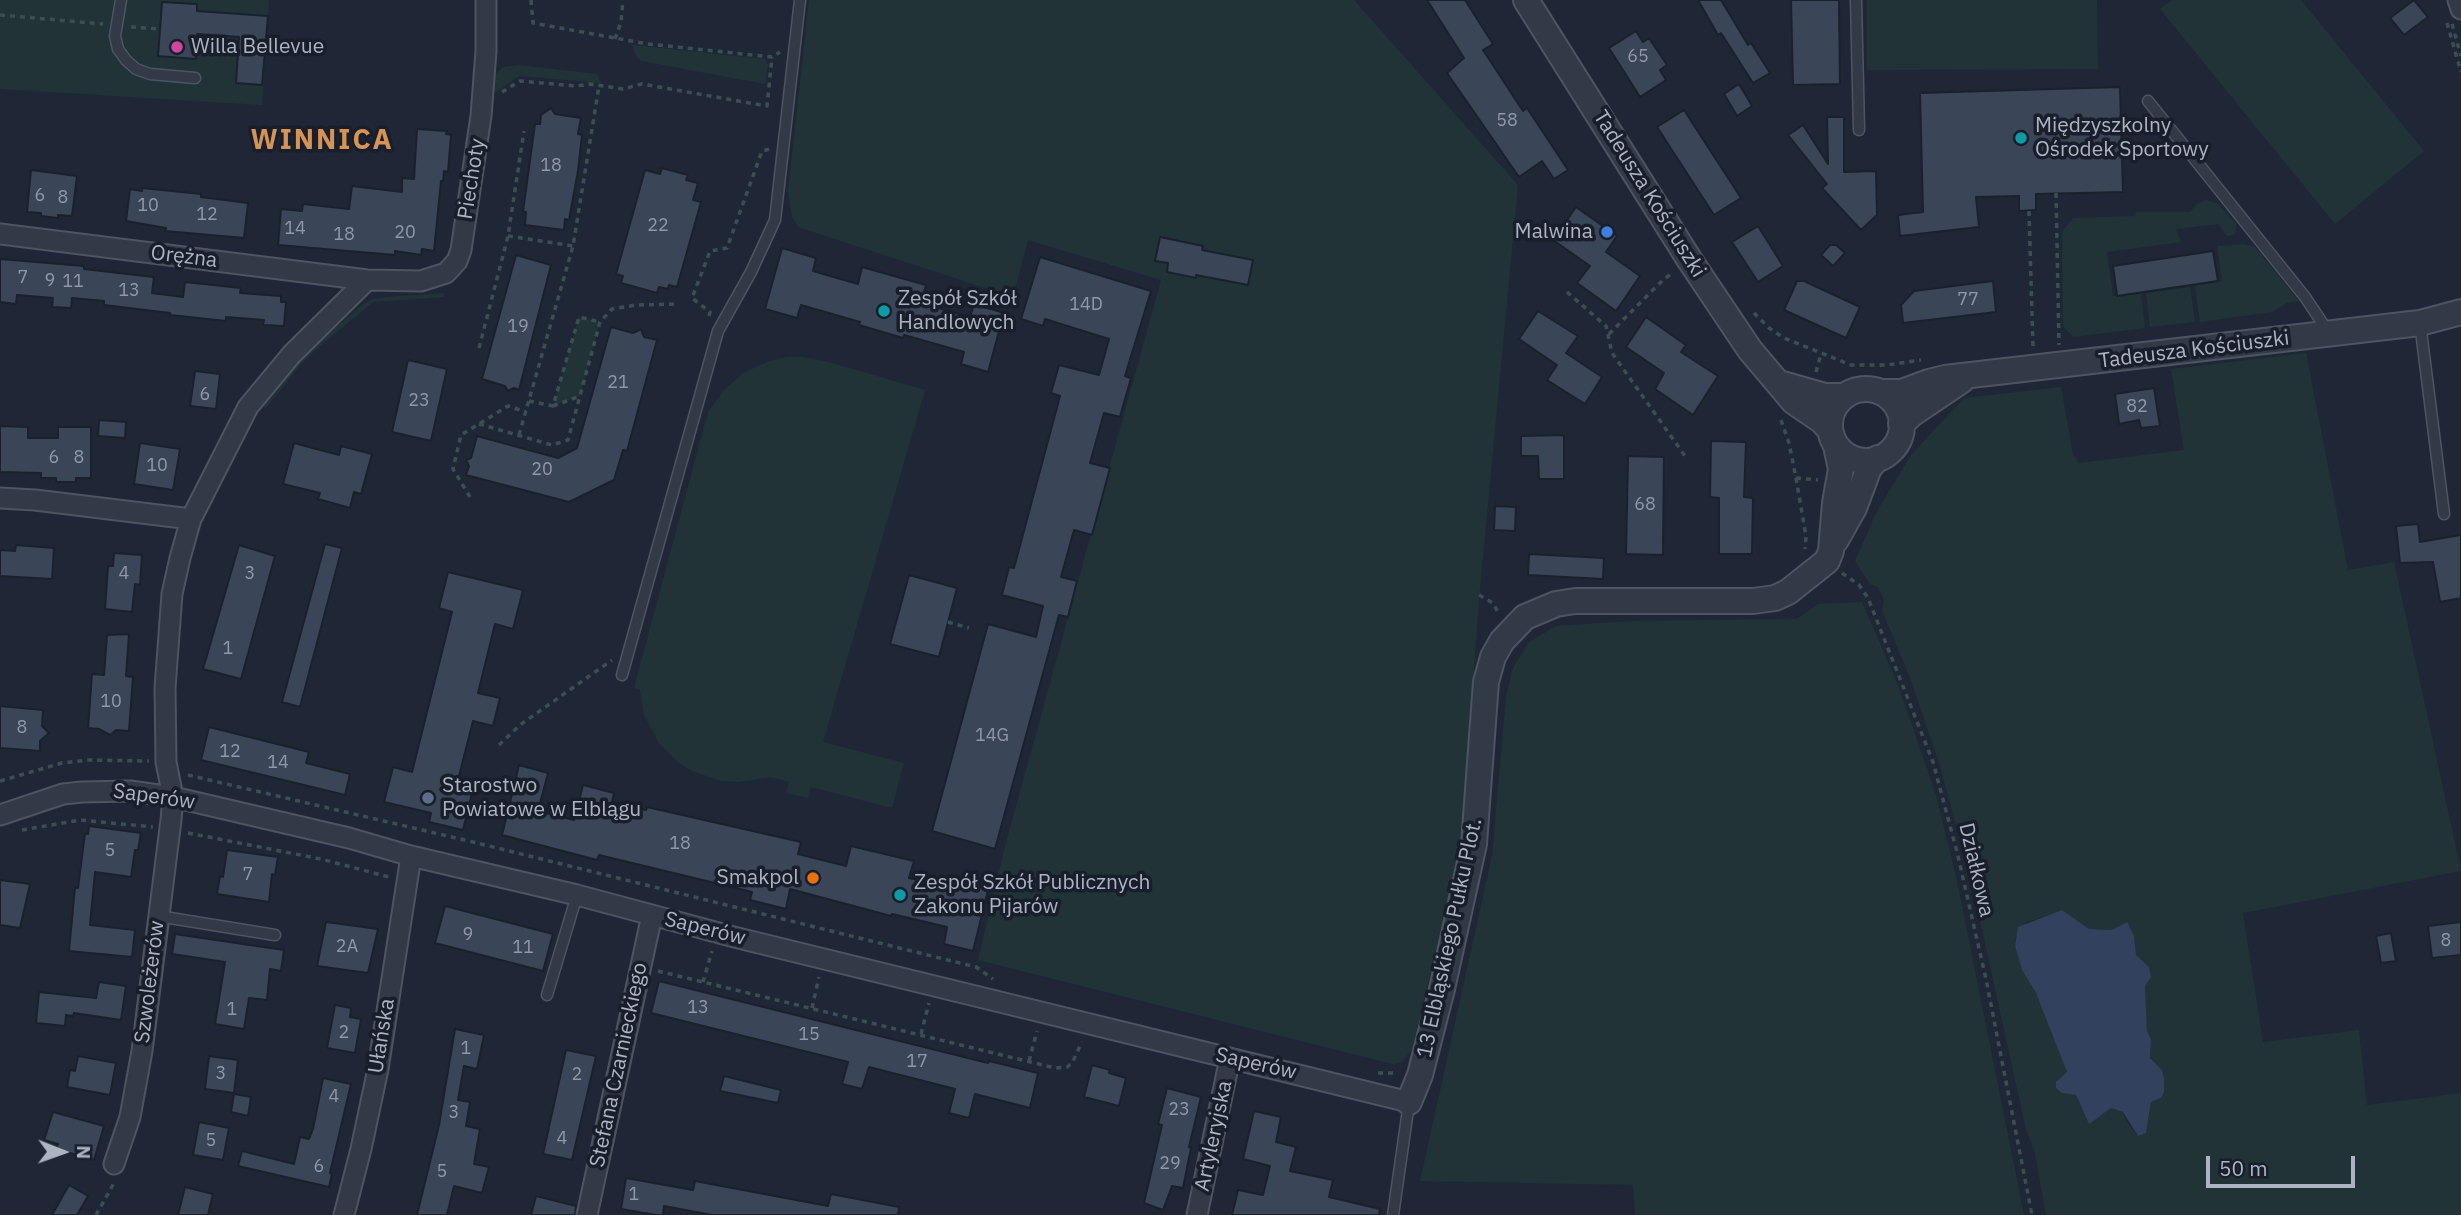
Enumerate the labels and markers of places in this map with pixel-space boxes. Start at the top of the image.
place label: Willa Bellevue [191,34,324,60]
marker: Willa Bellevue [169,39,185,55]
place label: Międzyszkolny Ośrodek Sportowy [2035,113,2209,163]
marker: Międzyszkolny Ośrodek Sportowy [2013,130,2029,146]
place label: Malwina [1515,219,1593,245]
marker: Malwina [1599,224,1615,240]
place label: Zespół Szkół Handlowych [898,286,1017,336]
marker: Zespół Szkół Handlowych [876,303,892,319]
place label: Starostwo Powiatowe w Elblągu [442,773,641,823]
marker: Starostwo Powiatowe w Elblągu [420,790,436,806]
place label: Smakpol [717,865,799,891]
marker: Smakpol [805,870,821,886]
place label: Zespół Szkół Publicznych Zakonu Pijarów [914,870,1151,920]
marker: Zespół Szkół Publicznych Zakonu Pijarów [892,887,908,903]

